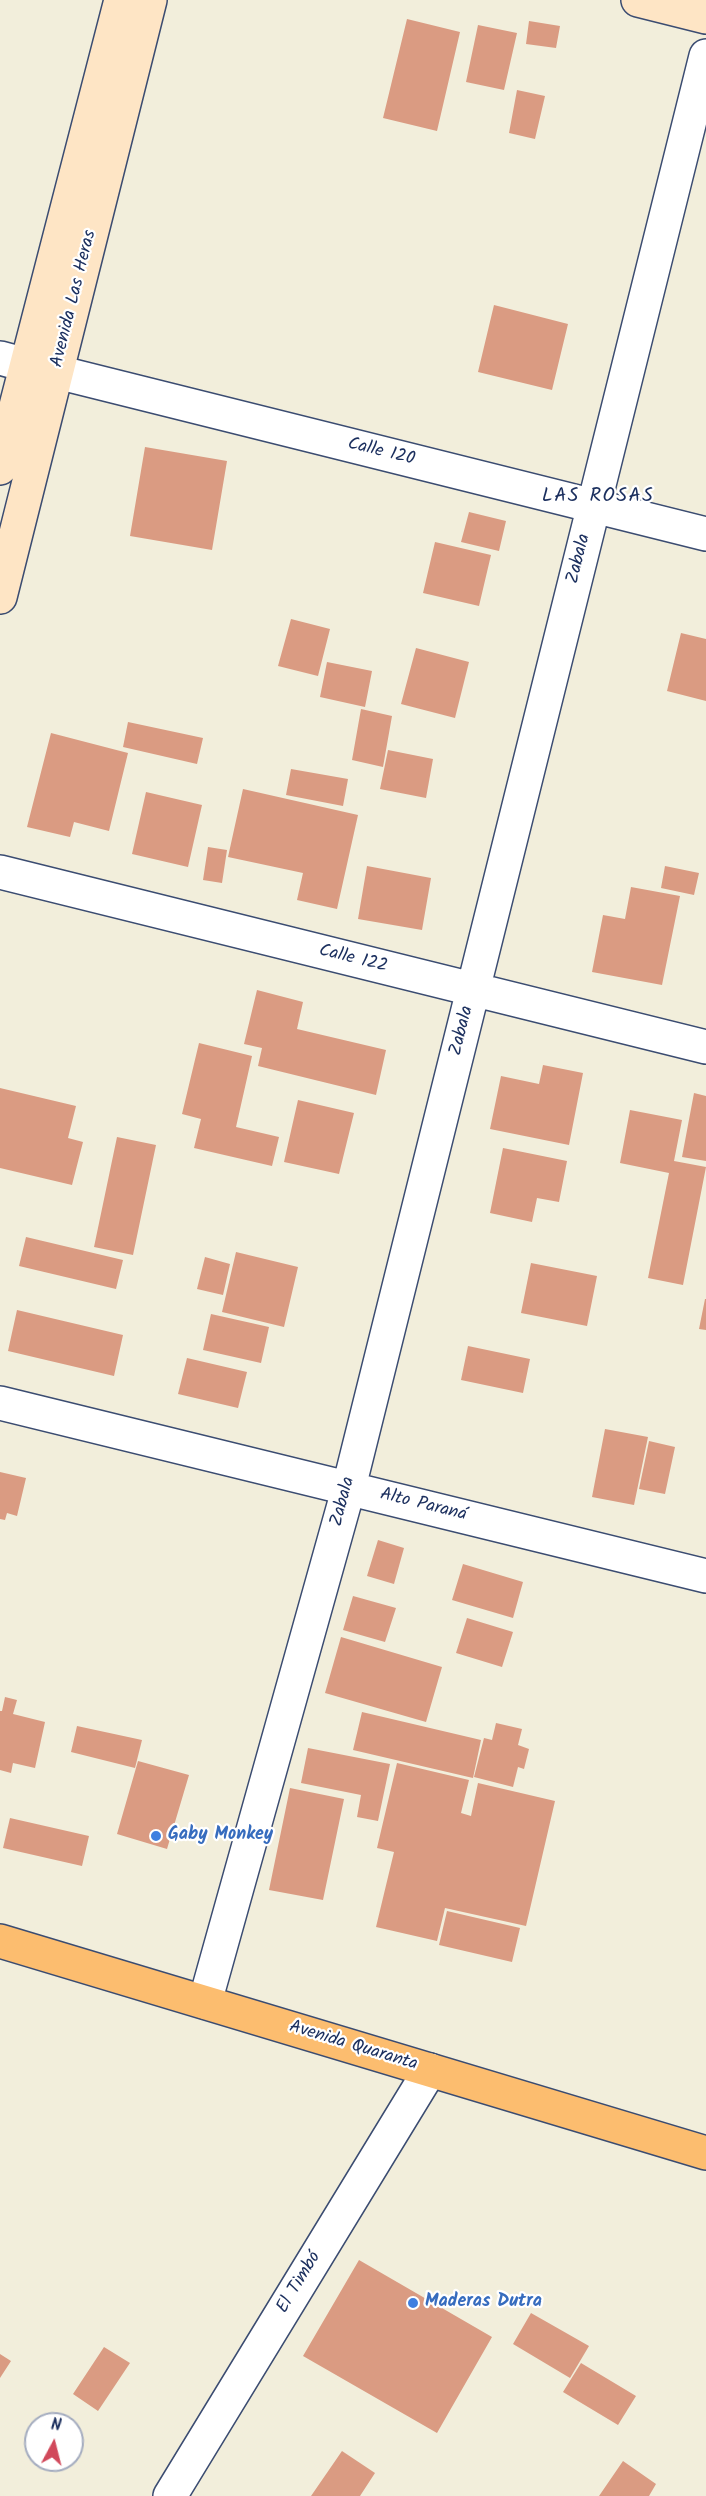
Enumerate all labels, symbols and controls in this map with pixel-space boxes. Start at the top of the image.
street label: Avenida Las Heras [48,228,102,370]
street label: Calle 120 [345,434,417,472]
district label: LAS ROSAS [542,486,654,510]
street label: Zabala [563,532,597,586]
street label: Calle 122 [316,941,390,979]
street label: Zabala [446,1004,480,1058]
street label: Zabala [327,1475,361,1529]
street label: Alto Paraná [378,1485,468,1527]
place label: Gaby Monkey [168,1825,273,1847]
marker: Gaby Monkey [149,1829,163,1843]
street label: Avenida Quaranta [286,2017,420,2077]
street label: El Timbó [273,2248,327,2318]
place label: Maderas Dutra [425,2292,542,2314]
marker: Maderas Dutra [406,2296,420,2310]
north arrow [24,2412,84,2472]
text: N [49,2413,63,2439]

